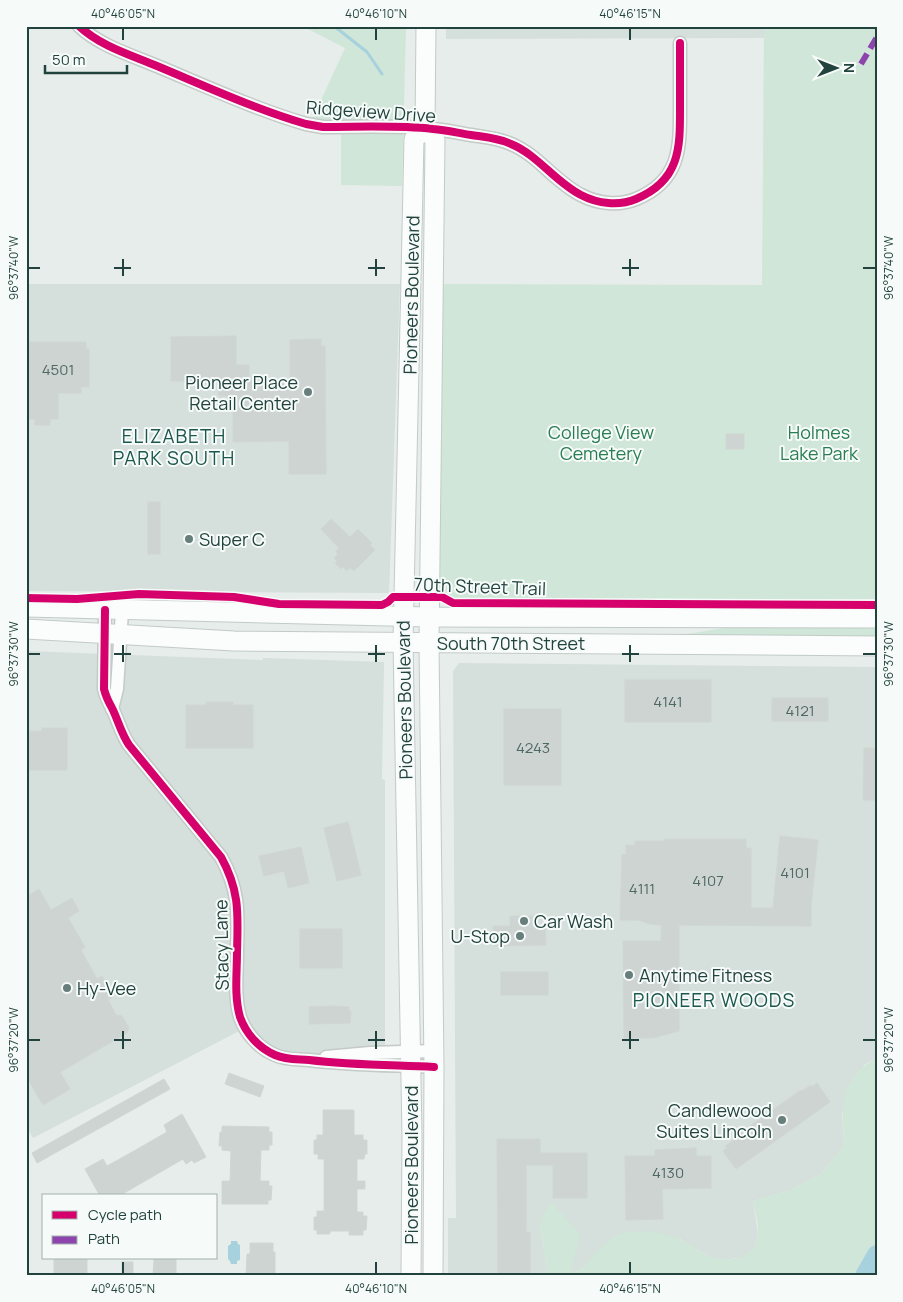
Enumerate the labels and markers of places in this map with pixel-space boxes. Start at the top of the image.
place label: Pioneer Place Retail Center [185,370,298,415]
marker: Pioneer Place Retail Center [302,386,314,398]
place label: Super C [199,527,265,551]
marker: Super C [183,533,195,545]
place label: Car Wash [534,909,613,933]
marker: Car Wash [518,915,530,927]
place label: U-Stop [451,924,510,948]
marker: U-Stop [514,930,526,942]
place label: Anytime Fitness [639,963,772,987]
marker: Anytime Fitness [623,969,635,981]
place label: Hy-Vee [77,976,136,1000]
marker: Hy-Vee [61,982,73,994]
place label: Candlewood Suites Lincoln [656,1098,772,1143]
marker: Candlewood Suites Lincoln [776,1114,788,1126]

